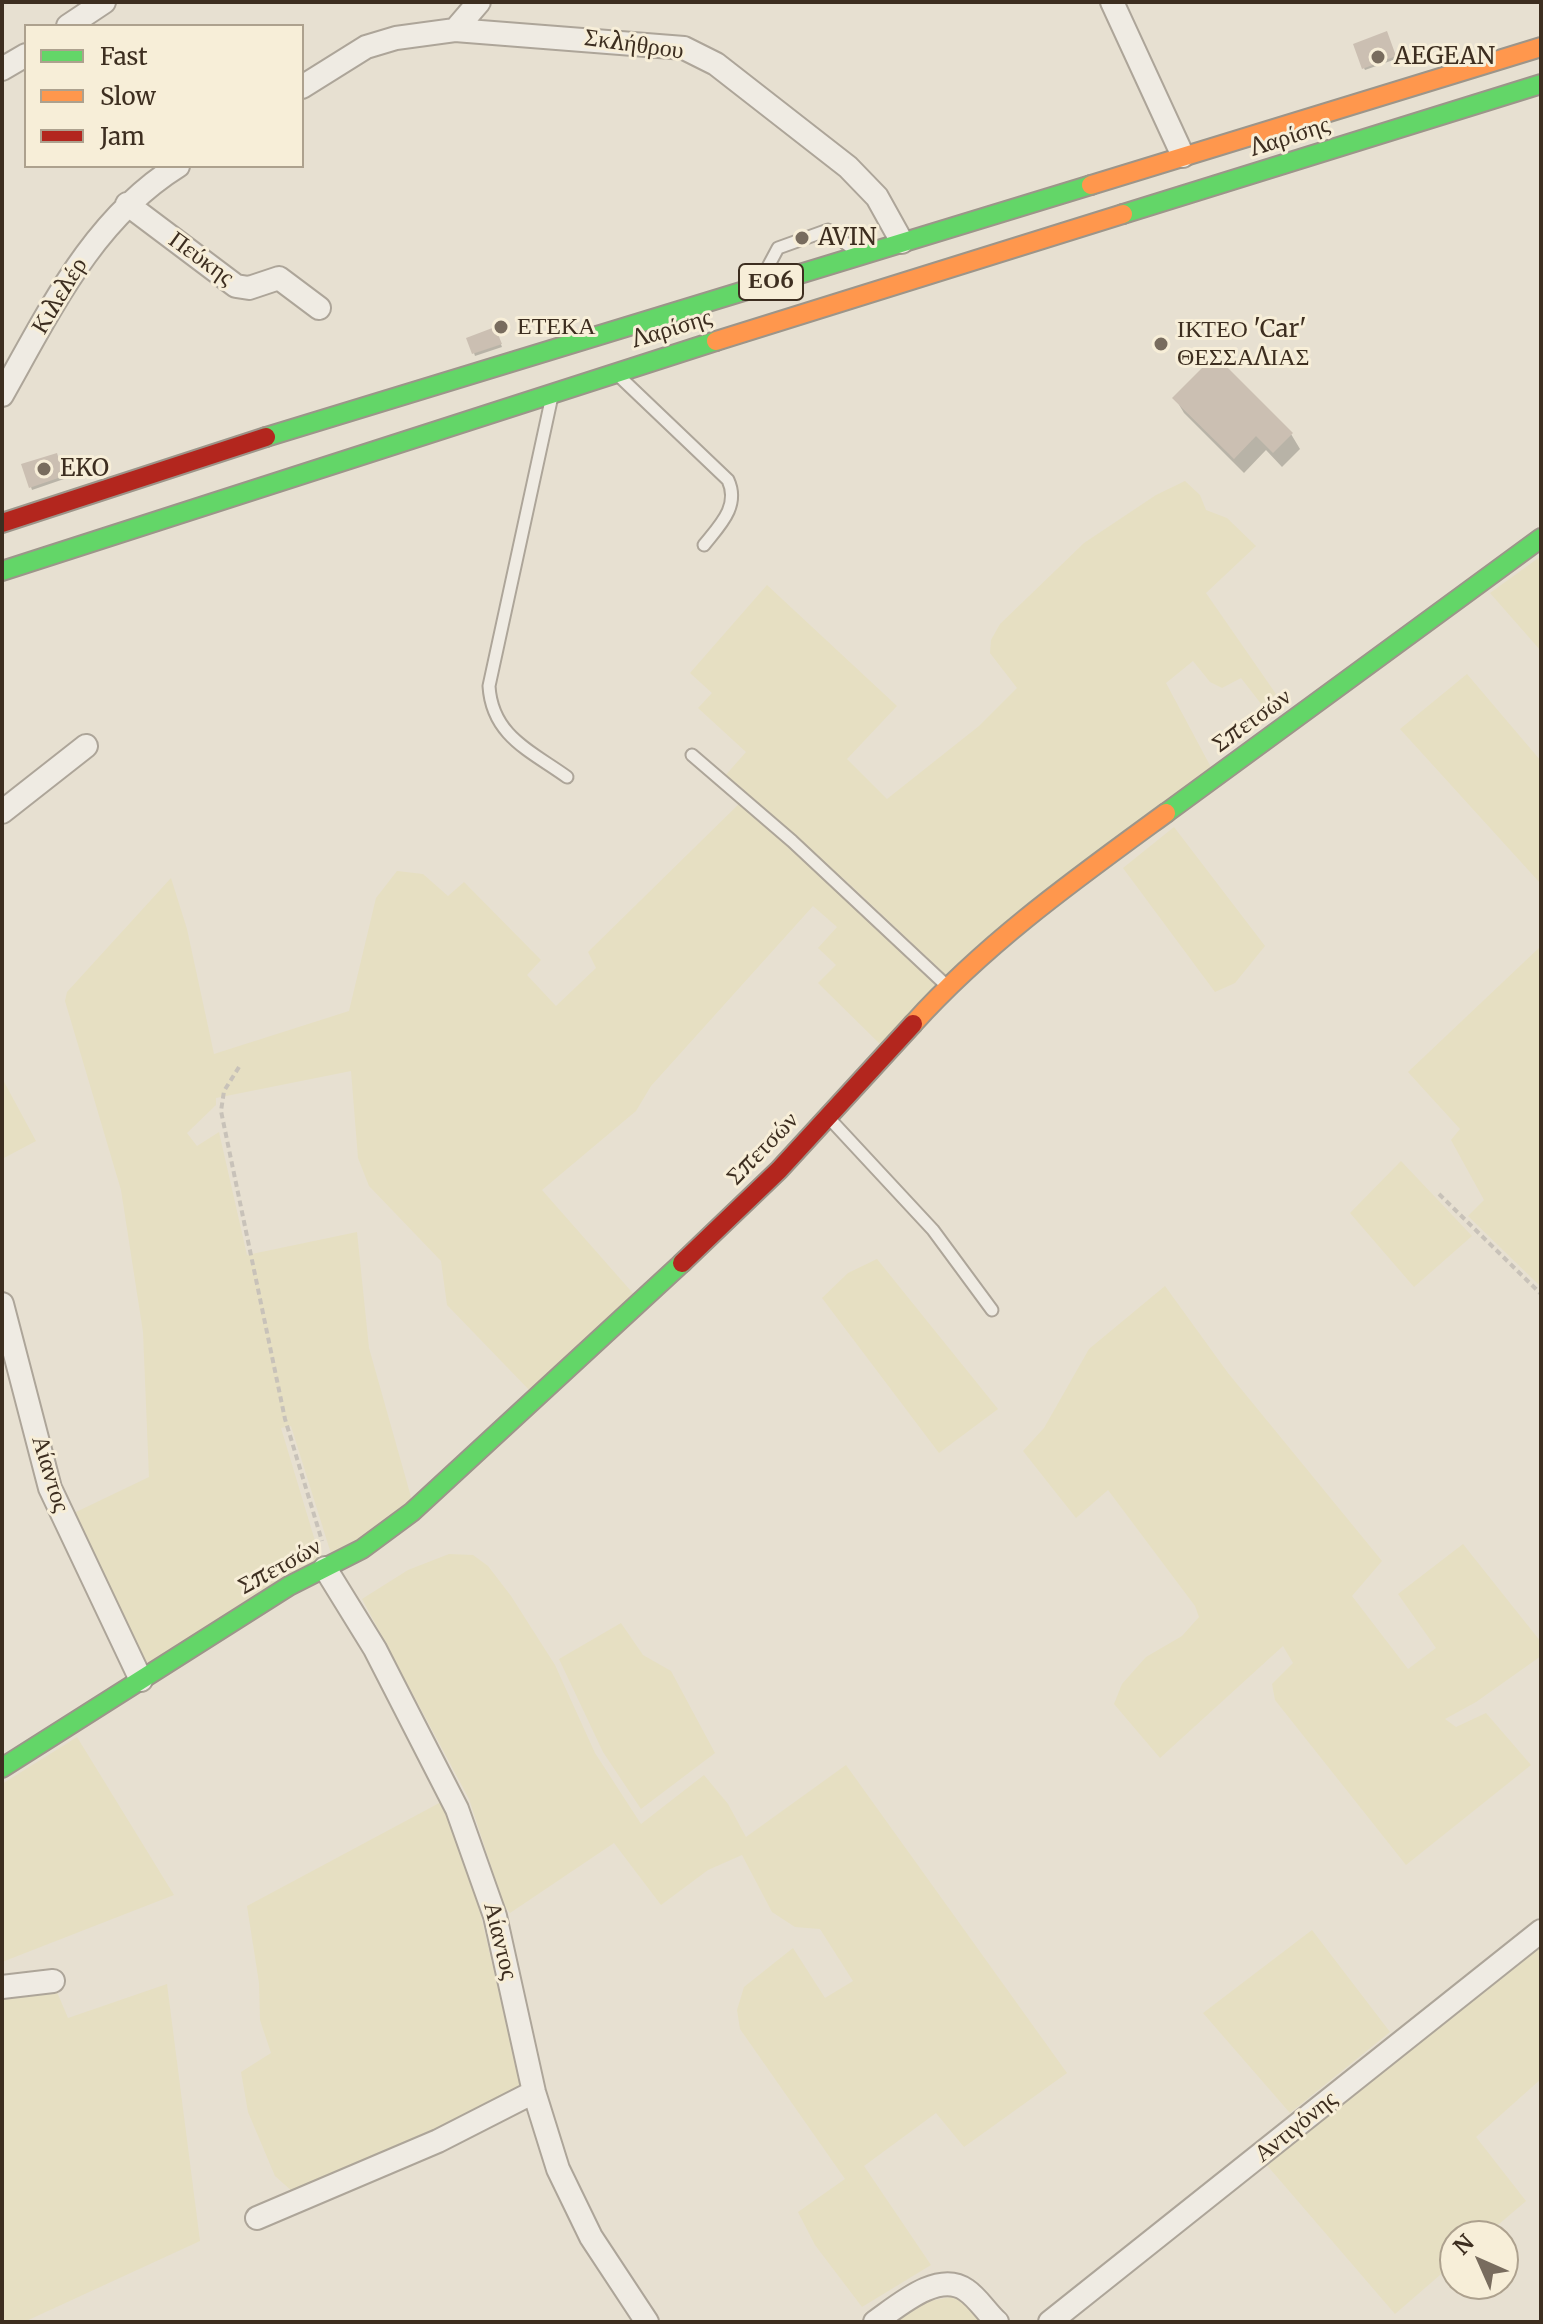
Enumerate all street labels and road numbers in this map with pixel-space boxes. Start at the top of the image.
street label: Σκλήθρου [583,24,685,66]
street label: Λαρίσης [1247,111,1333,163]
street label: Πεύκης [163,226,239,292]
street label: Κιλελέρ [26,253,94,339]
road number: ΕΟ6 [739,264,803,300]
street label: Λαρίσης [629,303,715,355]
street label: Σπετσών [1207,683,1297,759]
street label: Σπετσών [721,1107,805,1191]
street label: Αίαντος [25,1432,75,1516]
street label: Σπετσών [234,1533,326,1601]
street label: Αίαντος [477,1899,523,1983]
street label: Αντιγόνης [1249,2085,1343,2169]

